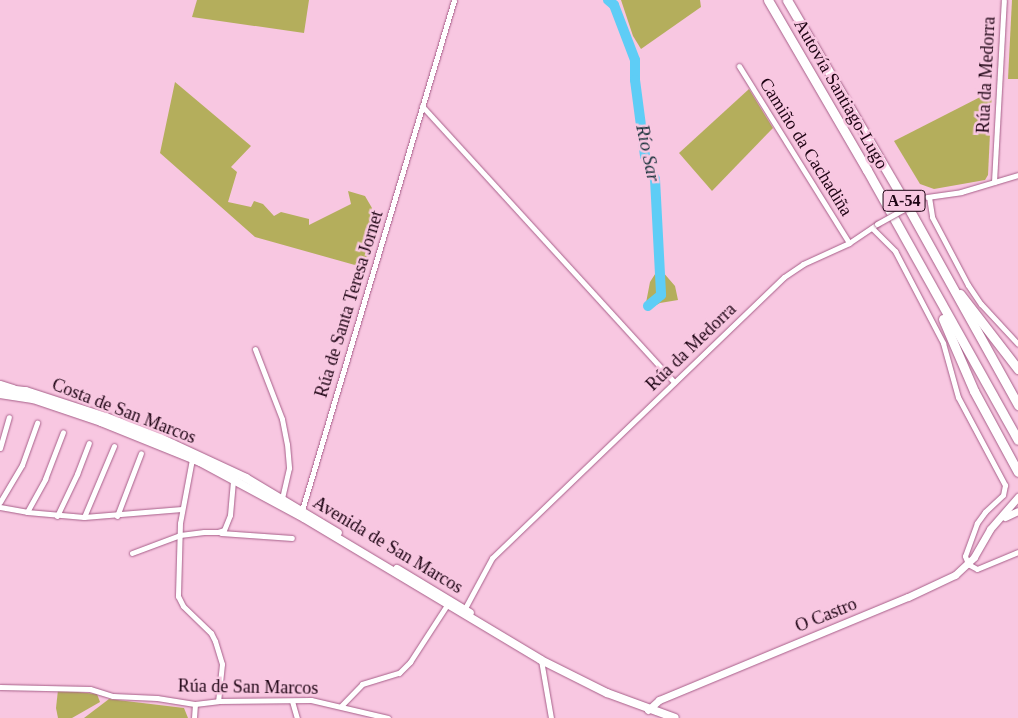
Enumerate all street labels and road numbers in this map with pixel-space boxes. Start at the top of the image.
street label: Autovía Santiago-Lugo [789,15,893,173]
street label: Rúa da Medorra [972,16,1000,134]
street label: Camiño da Cachadiña [755,74,857,220]
road number: A-54 [882,188,926,215]
street label: Rúa de Santa Teresa Jornet [310,208,388,400]
street label: Rúa da Medorra [641,299,741,395]
street label: Costa de San Marcos [49,374,199,448]
street label: Avenida de San Marcos [309,492,467,598]
street label: O Castro [792,593,860,637]
street label: Rúa de San Marcos [178,675,318,699]

